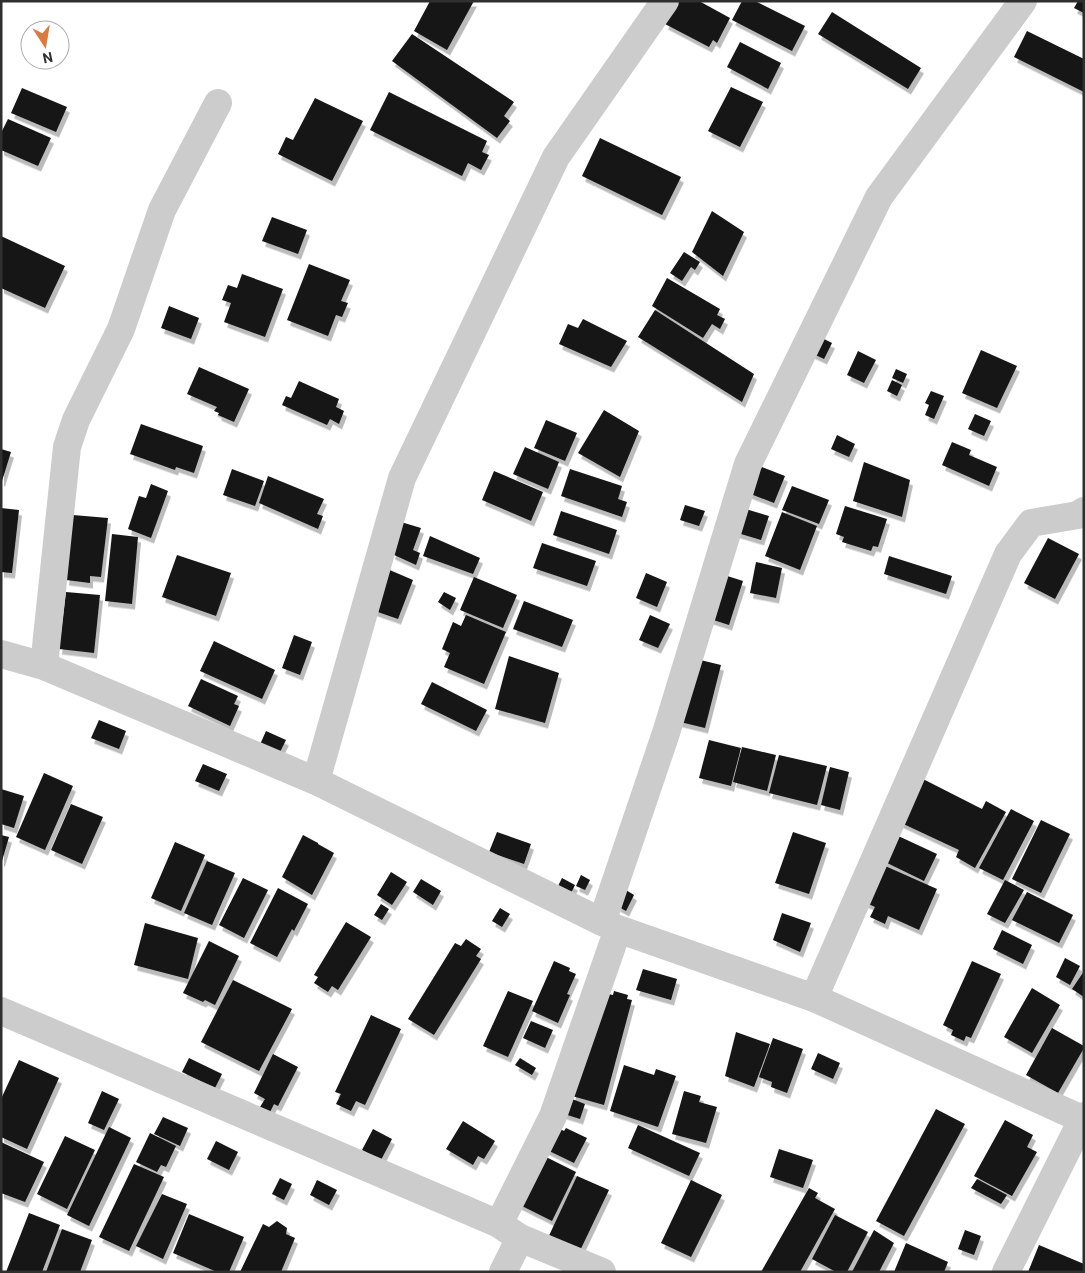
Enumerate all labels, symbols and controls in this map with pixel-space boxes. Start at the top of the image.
north arrow [20,20,70,70]
text: N [41,49,54,67]

